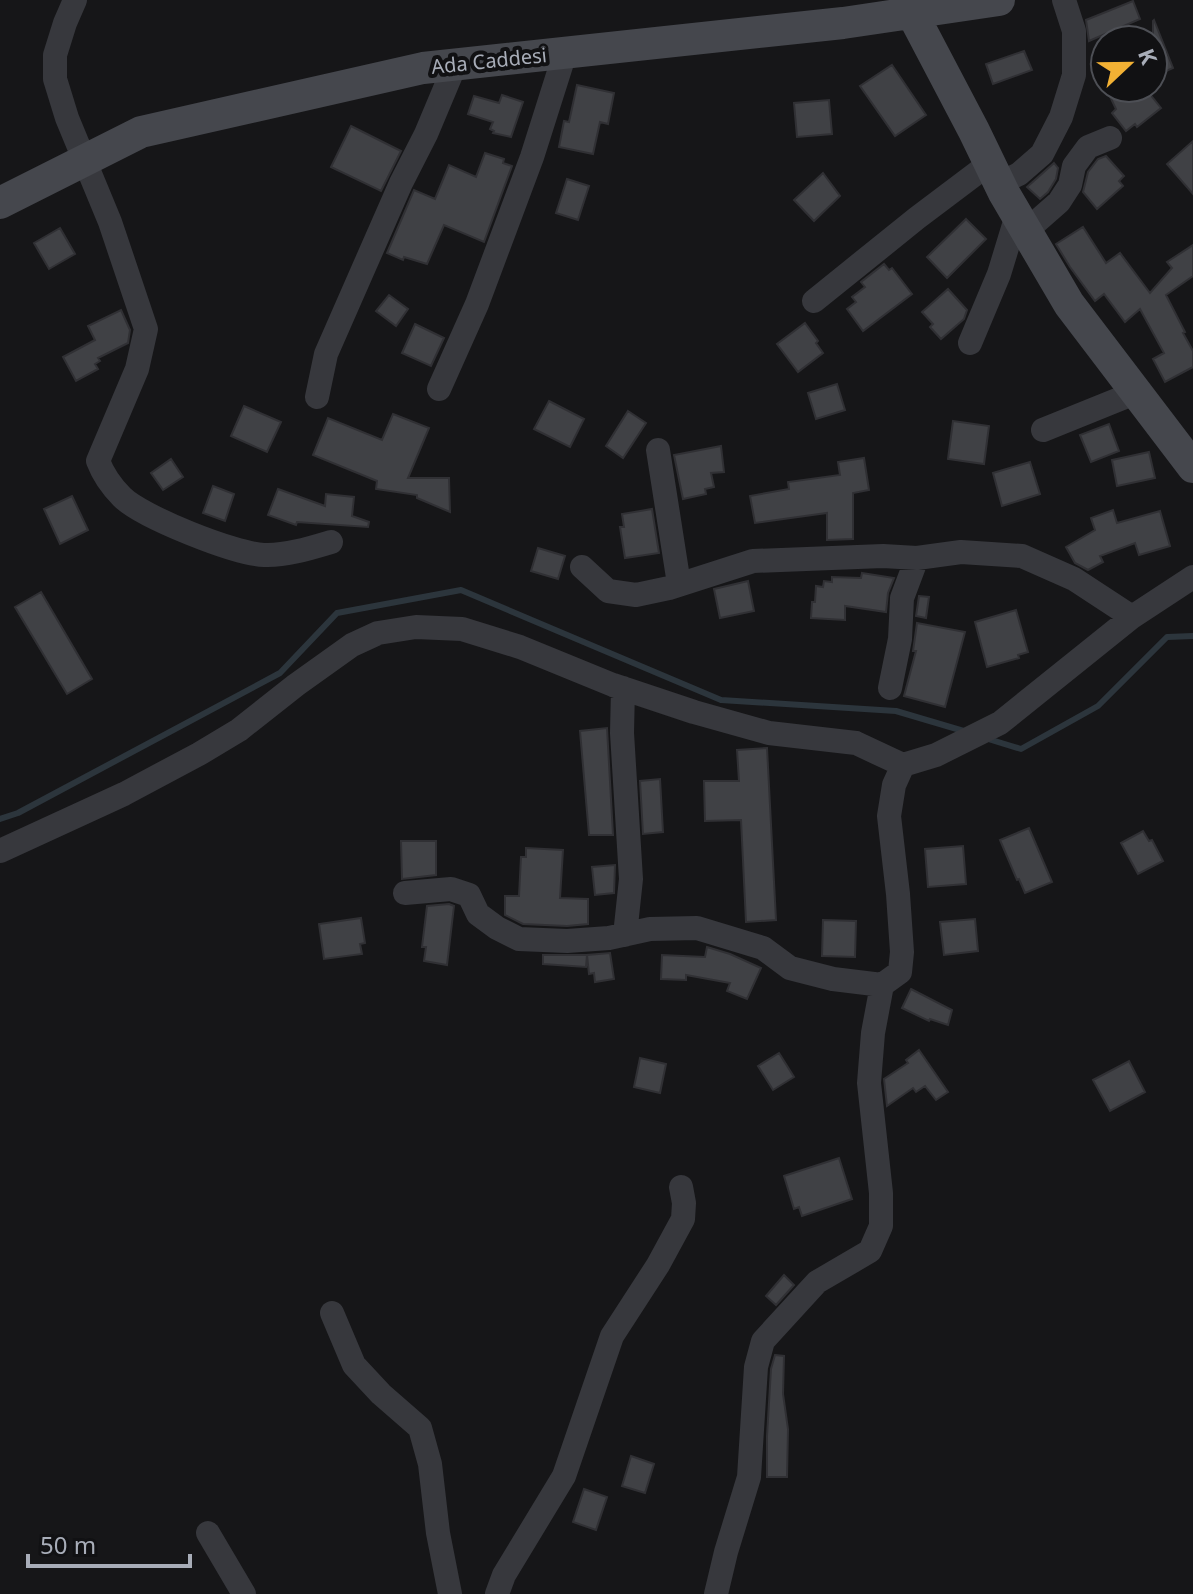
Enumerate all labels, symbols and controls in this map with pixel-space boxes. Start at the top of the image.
north arrow [1089,24,1169,104]
street label: Ada Caddesi [430,41,548,80]
text: K [1132,44,1165,69]
scale bar [28,1518,190,1568]
text: 50 m [40,1528,96,1561]

